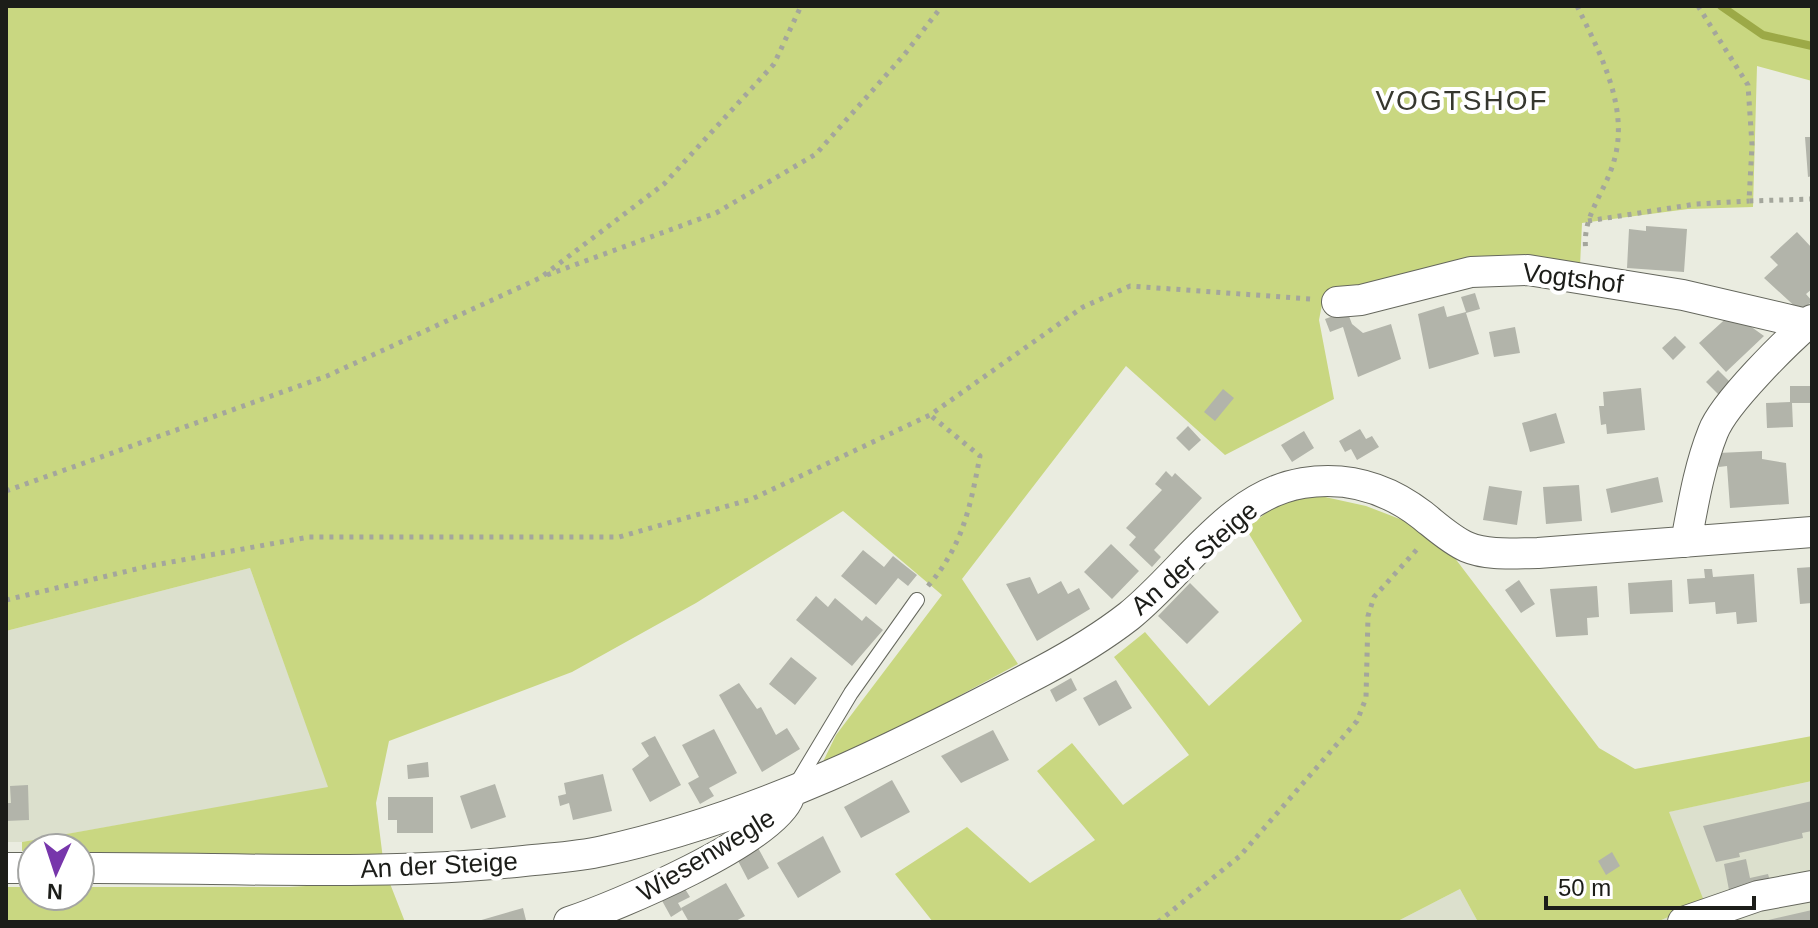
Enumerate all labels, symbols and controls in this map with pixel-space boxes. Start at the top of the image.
district label: VOGTSHOF [1375,85,1549,116]
street label: Vogtshof [1521,257,1626,299]
street label: An der Steige [1125,495,1263,621]
street label: Wiesenwegle [632,802,780,908]
north arrow [16,832,96,912]
street label: An der Steige [360,846,518,884]
scale bar [1546,860,1754,910]
text: 50 m [1558,874,1611,901]
text: N [46,879,64,904]

